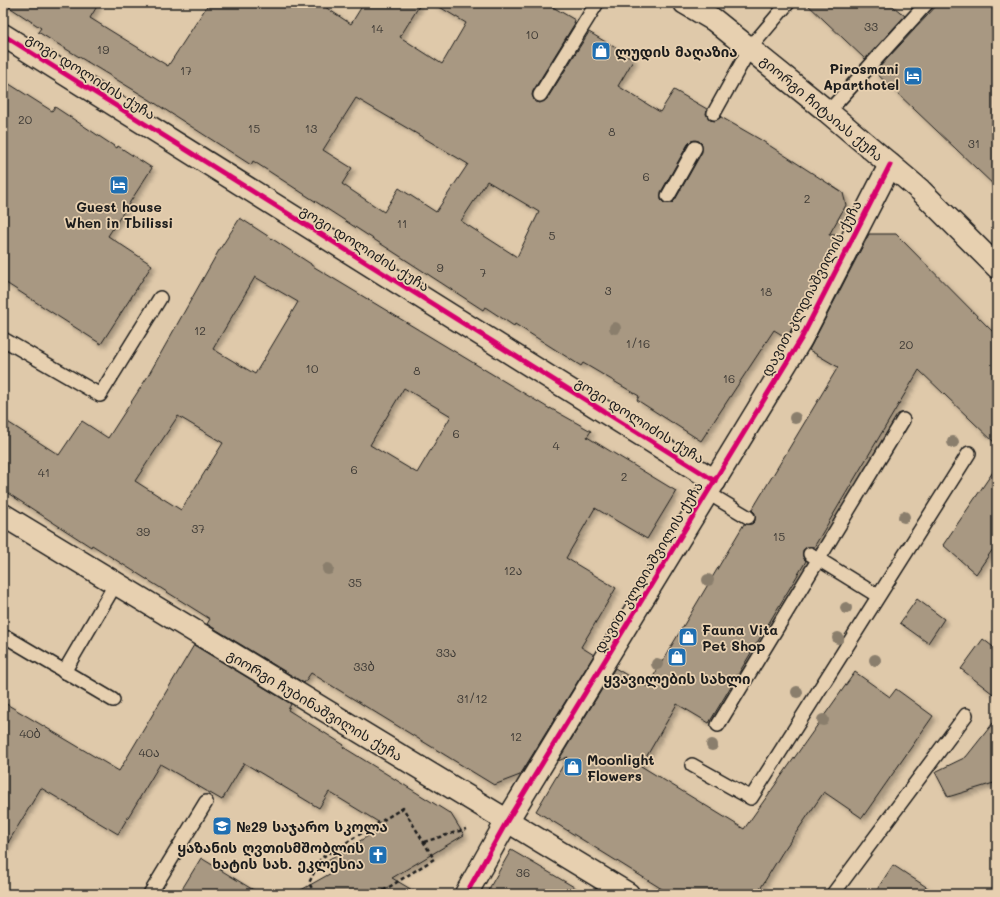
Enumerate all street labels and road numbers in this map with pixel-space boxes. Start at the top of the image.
street label: გოგი დოლიძის ქუჩა [23,29,159,123]
street label: გიორგი ჩიტაიას ქუჩა [756,51,888,165]
street label: დავით კლდიაშვილის ქუჩა [756,197,866,379]
street label: გოგი დოლიძის ქუჩა [297,201,433,295]
street label: გოგი დოლიძის ქუჩა [572,373,708,467]
street label: დავით კლდიაშვილის ქუჩა [589,478,707,656]
street label: გიორგი ჩუბინაშვილის ქუჩა [224,645,406,765]

